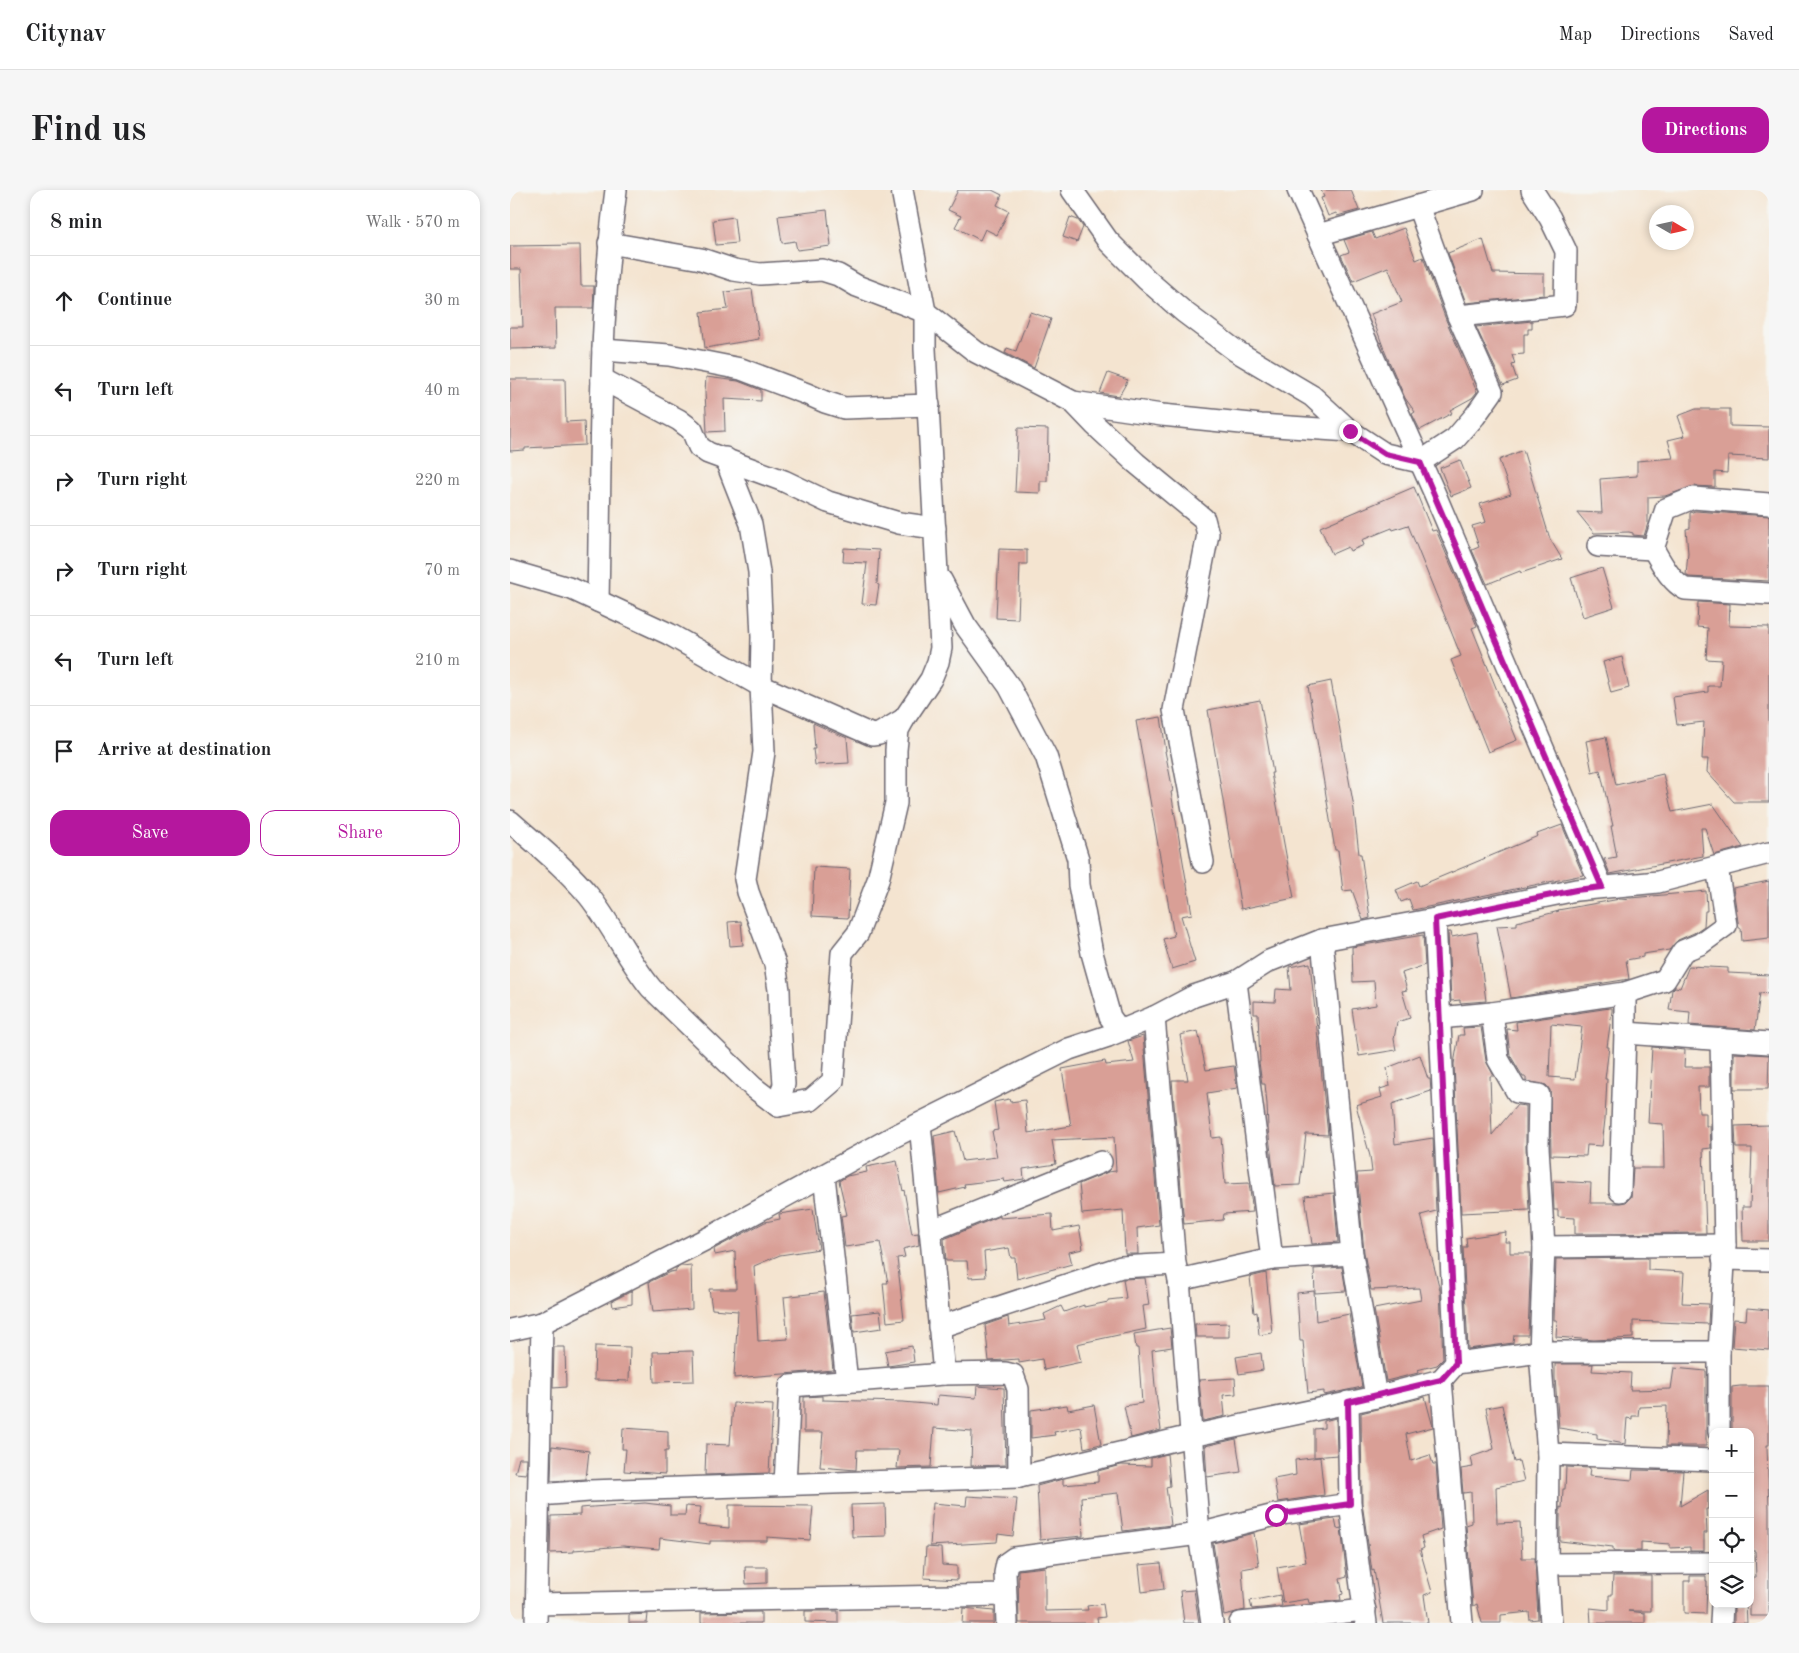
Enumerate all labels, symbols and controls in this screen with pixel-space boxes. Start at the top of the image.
text: Citynav [25,23,106,47]
text: Map [1559,26,1592,44]
text: Directions [1620,26,1700,44]
text: Saved [1728,26,1774,44]
button: Directions [1642,107,1769,153]
text: Find us [30,113,146,148]
north arrow [1649,205,1694,250]
text: 8 min [50,212,103,233]
text: Walk · 570 m [365,215,460,231]
icon: ahead [50,287,78,315]
text: Continue [97,291,172,310]
text: 30 m [424,293,460,309]
icon: left [50,377,78,405]
text: Turn left [97,381,174,400]
text: 40 m [424,383,460,399]
route end [1339,420,1362,443]
icon: right [50,467,78,495]
text: Turn right [97,471,187,490]
text: 220 m [415,473,460,489]
icon: right [50,557,78,585]
text: Turn right [97,561,187,580]
text: 70 m [424,563,460,579]
icon: left [50,647,78,675]
text: Turn left [97,651,174,670]
text: 210 m [415,653,460,669]
icon: arrive [50,737,78,765]
text: Arrive at destination [97,741,271,760]
button: Save [50,810,250,856]
button: Share [260,810,460,856]
map controls [1709,1428,1754,1608]
button: + [1709,1428,1754,1473]
button: − [1709,1473,1754,1518]
route start [1265,1504,1288,1527]
button: locate [1709,1518,1754,1563]
button: layers [1709,1563,1754,1608]

